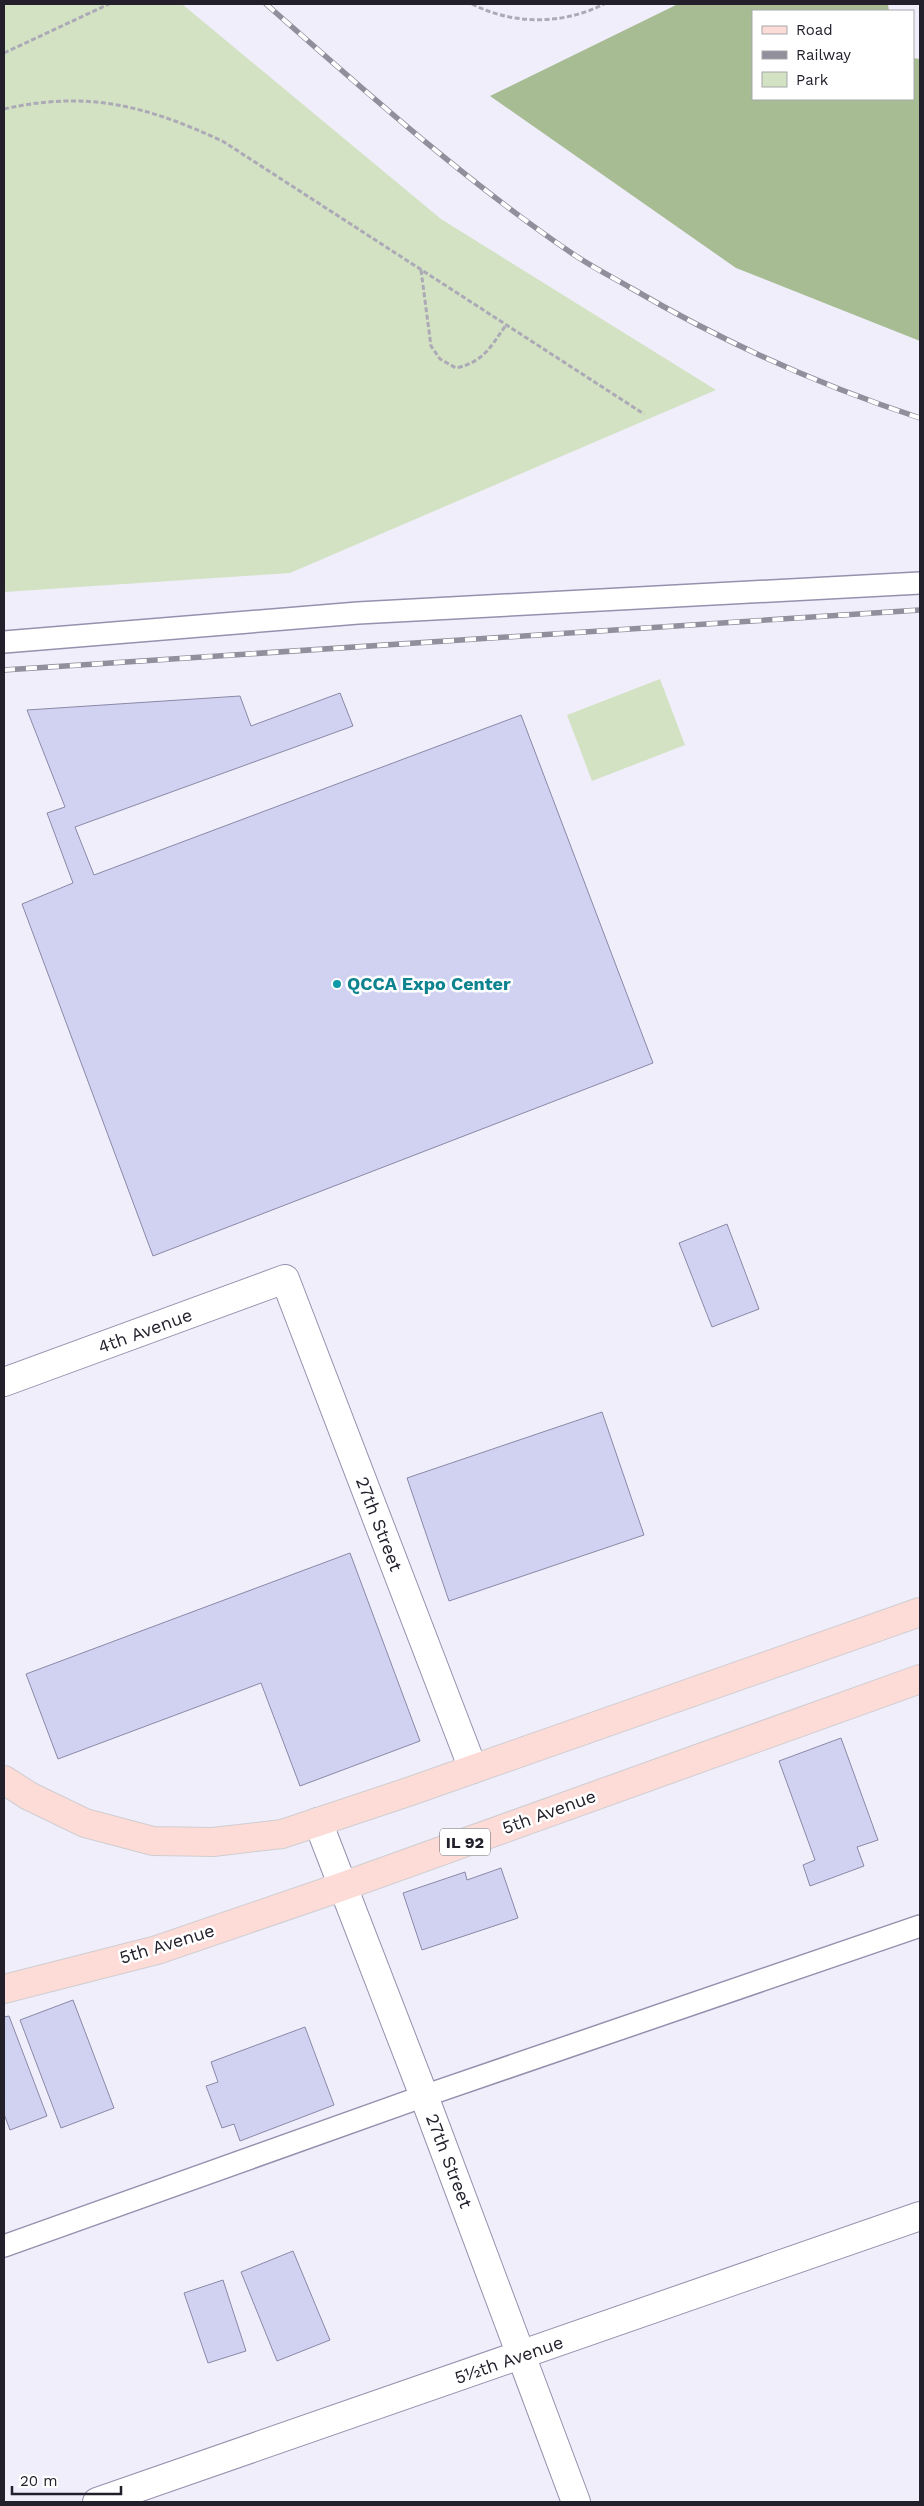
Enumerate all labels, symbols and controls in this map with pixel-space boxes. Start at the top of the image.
legend [752,10,914,100]
text: Road [796,21,833,39]
text: Railway [796,46,851,64]
text: Park [796,71,829,89]
place label: QCCA Expo Center [347,973,511,994]
marker: QCCA Expo Center [331,978,343,990]
street label: 4th Avenue [95,1304,195,1357]
street label: 27th Street [352,1474,407,1574]
street label: 5th Avenue [499,1785,599,1838]
road number: IL 92 [440,1828,490,1855]
street label: 5th Avenue [117,1919,217,1968]
street label: 27th Street [422,2111,477,2211]
street label: 5½th Avenue [452,2331,566,2388]
scale bar [12,2464,121,2496]
text: 20 m [20,2472,58,2490]

